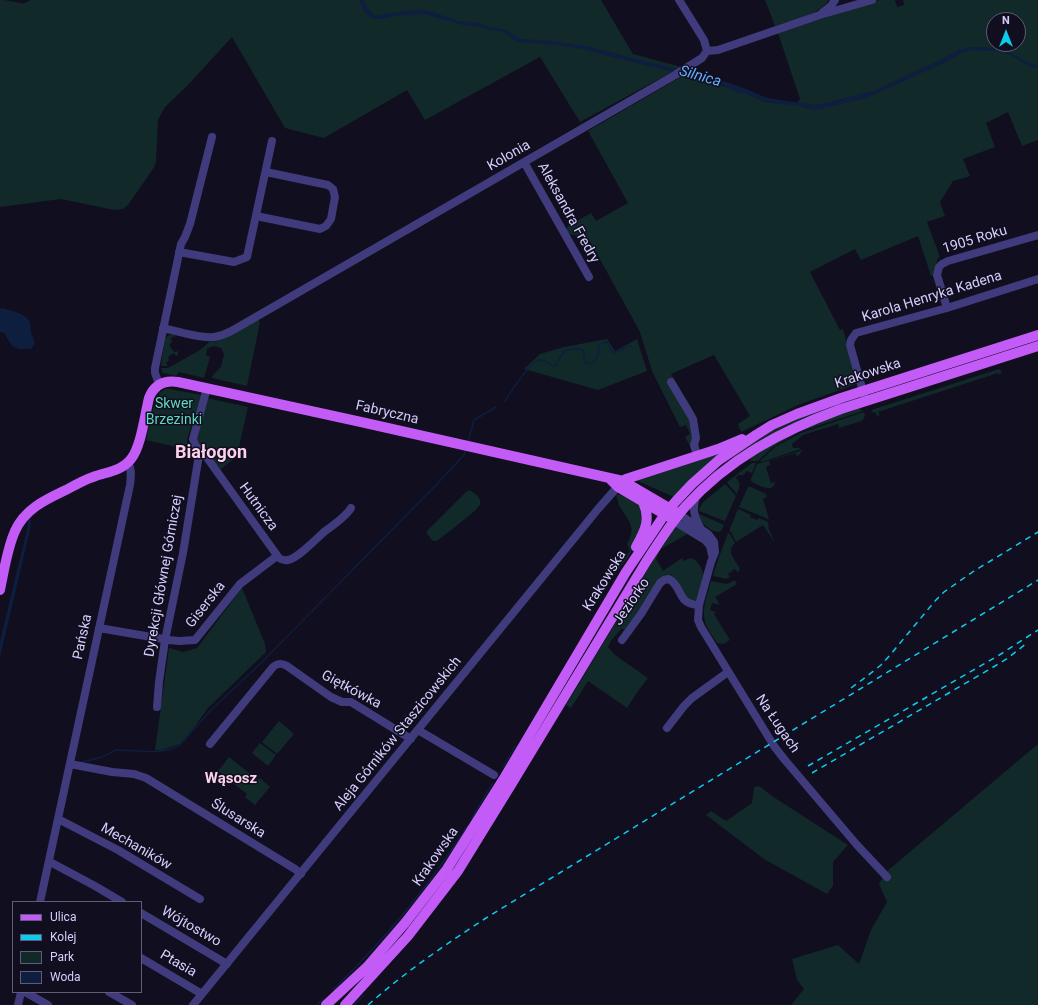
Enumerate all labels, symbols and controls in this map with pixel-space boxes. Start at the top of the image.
north arrow [986,12,1026,52]
text: N [1002,14,1010,27]
water label: Silnica [677,62,723,92]
street label: Kolonia [485,137,533,175]
street label: Aleksandra Fredry [533,160,603,266]
street label: 1905 Roku [941,222,1009,258]
street label: Karola Henryka Kadena [860,268,1004,326]
street label: Krakowska [833,355,903,393]
park label: Skwer Brzezinki [146,396,202,428]
street label: Fabryczna [354,398,420,428]
district label: Białogon [175,442,247,464]
street label: Hutnicza [235,480,281,534]
street label: Dyrekcji Głównej Górniczej [141,494,187,658]
street label: Krakowska [580,548,630,614]
street label: Jeziorko [610,575,654,629]
street label: Giserska [183,578,229,632]
street label: Pańska [70,613,96,661]
street label: Aleja Górników Staszicowskich [331,654,465,814]
street label: Giętkówka [318,667,384,713]
street label: Na Ługach [751,692,803,756]
district label: Wąsosz [205,770,257,788]
street label: Ślusarska [208,796,268,842]
street label: Mechaników [98,820,174,874]
street label: Krakowska [410,824,462,890]
legend [12,901,142,993]
street label: Wójtostwo [158,903,224,951]
text: Ulica [50,910,76,924]
text: Kolej [50,930,76,944]
street label: Ptasia [157,947,199,981]
text: Park [50,950,74,964]
text: Woda [50,970,81,984]

